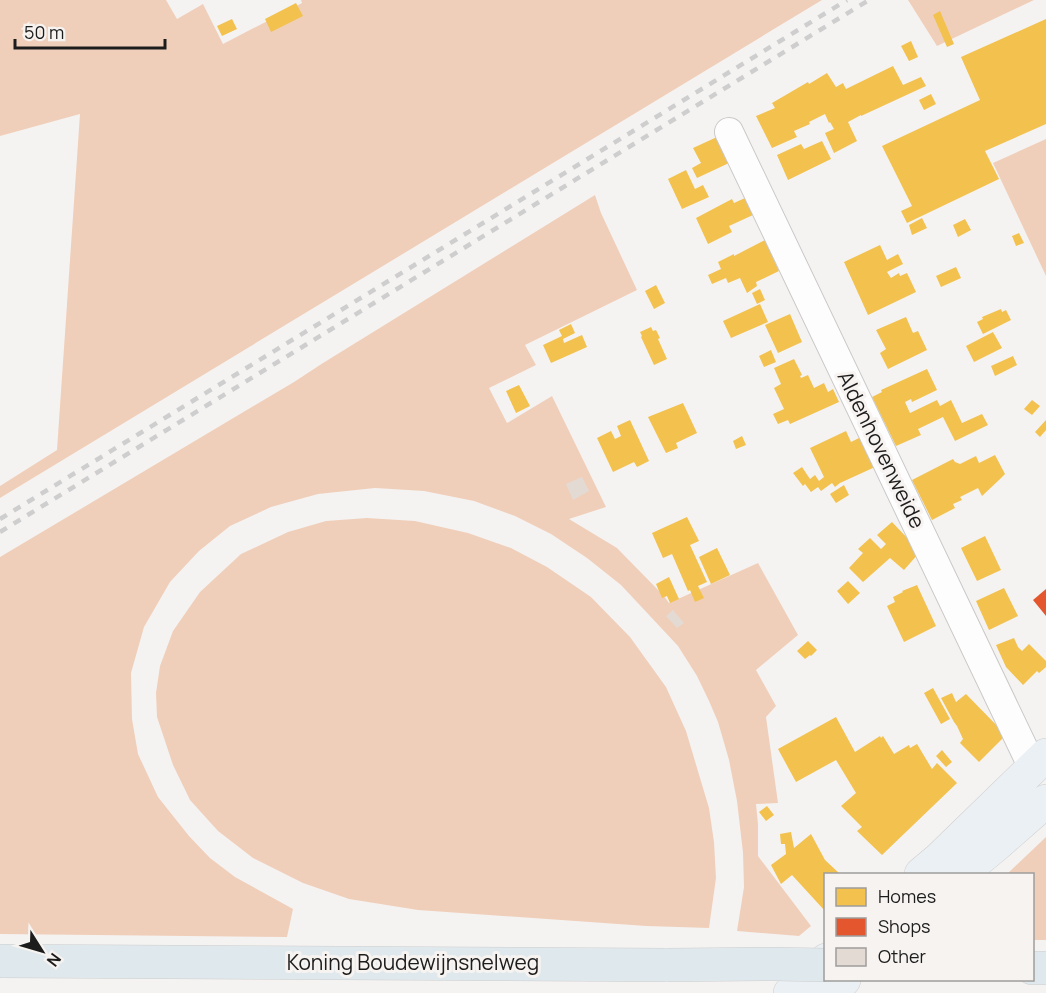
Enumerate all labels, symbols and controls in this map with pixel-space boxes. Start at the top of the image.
scale bar [15,12,165,50]
text: 50 m [24,20,64,44]
street label: Aldenhovenweide [832,366,932,533]
legend [824,873,1034,981]
text: Homes [878,884,936,908]
text: Shops [878,914,930,938]
north arrow [12,921,72,981]
text: Other [878,944,926,968]
street label: Koning Boudewijnsnelweg [287,948,539,976]
text: N [42,949,66,971]

